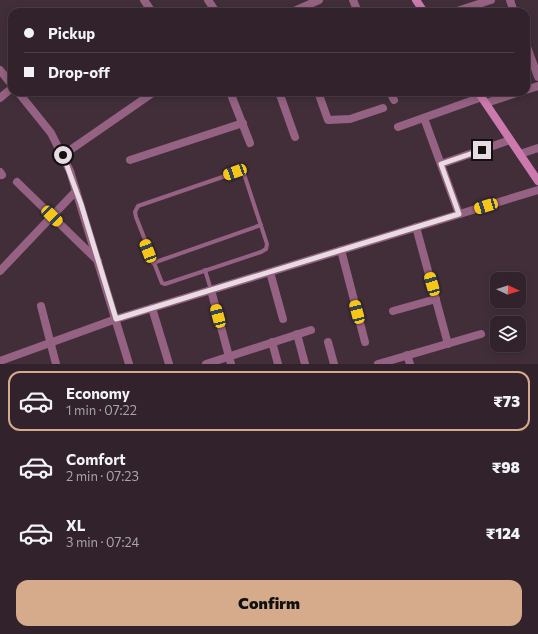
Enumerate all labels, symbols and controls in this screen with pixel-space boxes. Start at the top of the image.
text: Pickup [48,24,95,42]
text: Drop-off [48,63,110,81]
route end [473,141,491,159]
route start [54,146,72,164]
car [222,162,248,182]
car [473,197,499,215]
car [39,203,65,229]
car [138,238,158,264]
car [423,271,441,297]
north arrow [490,272,526,308]
map controls [490,272,526,352]
car [348,299,366,325]
car [209,303,227,329]
button: layers [490,316,526,352]
icon: car [18,383,54,419]
text: Economy [66,384,130,402]
text: ₹73 [493,392,520,410]
text: 1 min · 07:22 [66,402,137,418]
icon: car [18,449,54,485]
text: Comfort [66,450,126,468]
text: ₹98 [492,458,520,476]
text: 2 min · 07:23 [66,468,139,484]
icon: car [18,515,54,551]
text: XL [66,516,85,534]
text: ₹124 [486,524,520,542]
text: 3 min · 07:24 [66,534,139,550]
button: Confirm [16,580,522,626]

